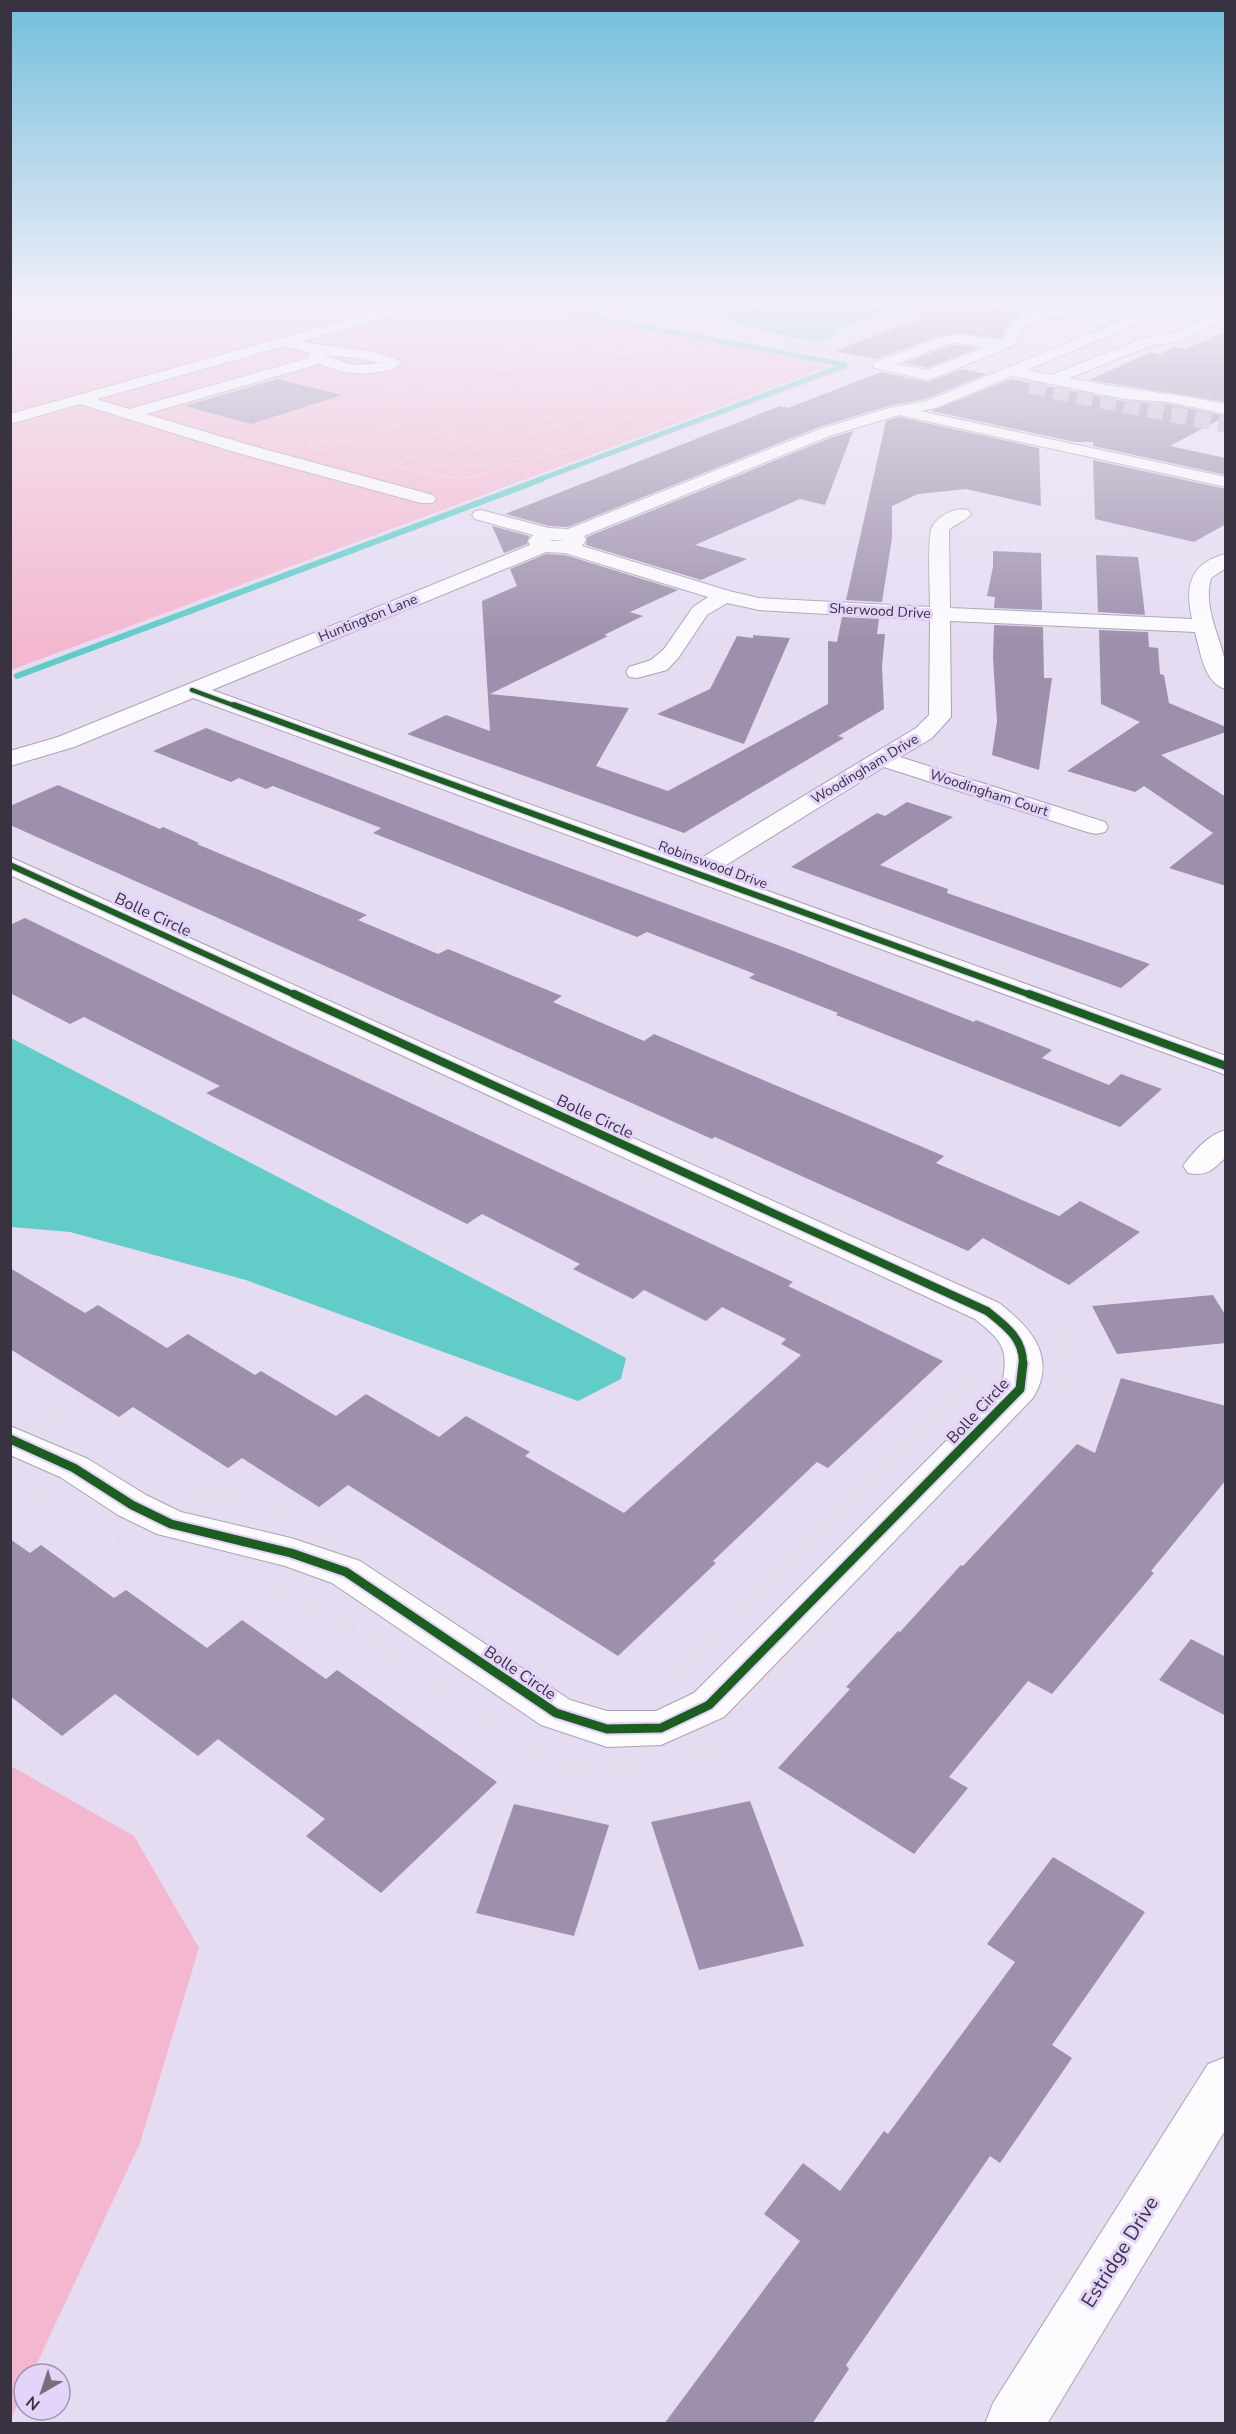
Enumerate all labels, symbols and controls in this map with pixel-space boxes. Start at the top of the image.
street label: Huntington Lane [316,589,420,647]
street label: Sherwood Drive [829,599,931,623]
street label: Woodingham Drive [808,729,922,809]
street label: Woodingham Court [927,765,1051,821]
street label: Robinswood Drive [656,836,770,894]
street label: Bolle Circle [111,888,195,942]
street label: Bolle Circle [553,1090,637,1144]
street label: Bolle Circle [942,1373,1014,1449]
street label: Bolle Circle [480,1641,560,1705]
street label: Estridge Drive [1075,2191,1165,2313]
north arrow [12,2362,72,2422]
text: N [22,2391,45,2415]

